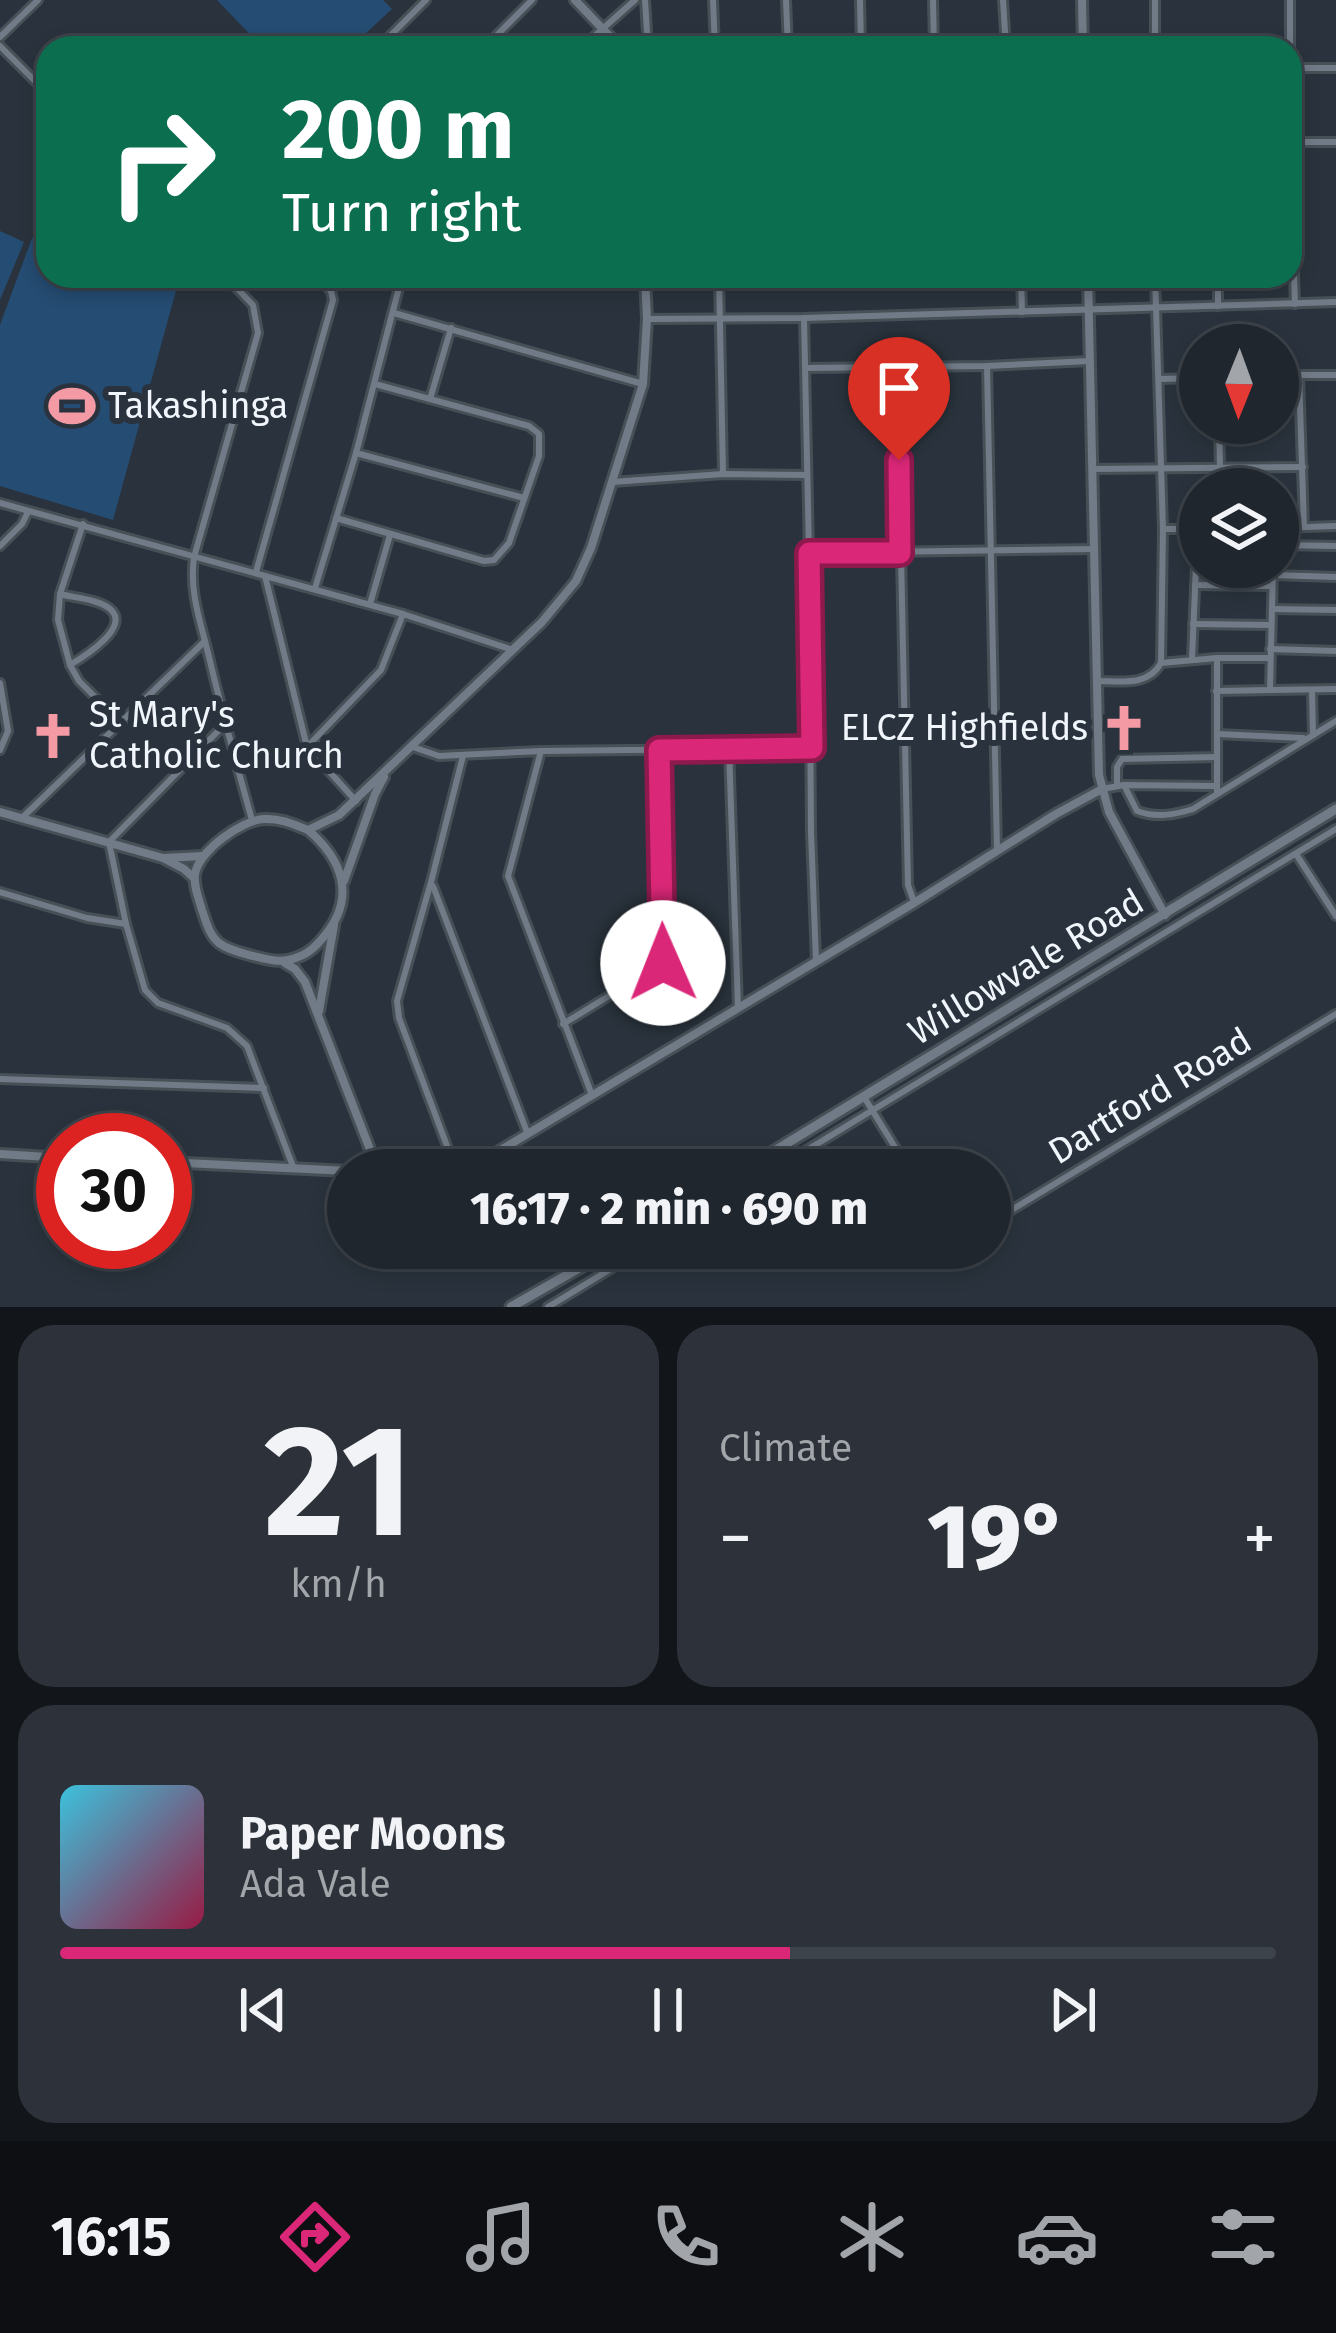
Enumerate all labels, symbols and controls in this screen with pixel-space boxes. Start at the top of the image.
text: 200 m [282,79,515,180]
icon: right [84,84,240,240]
text: Turn right [282,181,521,245]
north arrow [1179,324,1299,444]
map controls [1179,324,1299,588]
pin [848,337,950,460]
icon: arrive [866,355,932,421]
sports icon: Takashinga [47,381,97,431]
place label: Takashinga [108,384,288,428]
button: layers [1179,468,1299,588]
place label: St Mary's Catholic Church [89,693,344,778]
church icon: ELCZ Highfields [1099,703,1149,753]
place label: ELCZ Highfields [841,706,1088,750]
church icon: St Mary's Catholic Church [28,711,78,761]
street label: Willowvale Road [900,880,1152,1054]
position arrow [600,900,726,1026]
street label: Dartford Road [1041,1018,1259,1174]
speed limit sign: 30 [36,1113,192,1269]
text: 16:17 · 2 min · 690 m [470,1182,868,1236]
text: 21 [264,1389,413,1576]
text: Climate [719,1425,852,1471]
text: 19° [927,1484,1068,1592]
text: − [719,1499,752,1578]
text: + [1243,1499,1276,1578]
text: km/h [290,1561,387,1607]
text: Paper Moons [240,1807,505,1861]
text: Ada Vale [240,1861,391,1907]
icon: previous [230,1977,296,2043]
icon: pause [635,1977,701,2043]
icon: next [1040,1977,1106,2043]
icon: directions [273,2195,357,2279]
icon: music [459,2195,543,2279]
icon: phone [644,2195,728,2279]
icon: climate [830,2195,914,2279]
icon: car [1015,2195,1099,2279]
icon: filters [1201,2195,1285,2279]
text: 16:15 [51,2205,171,2269]

